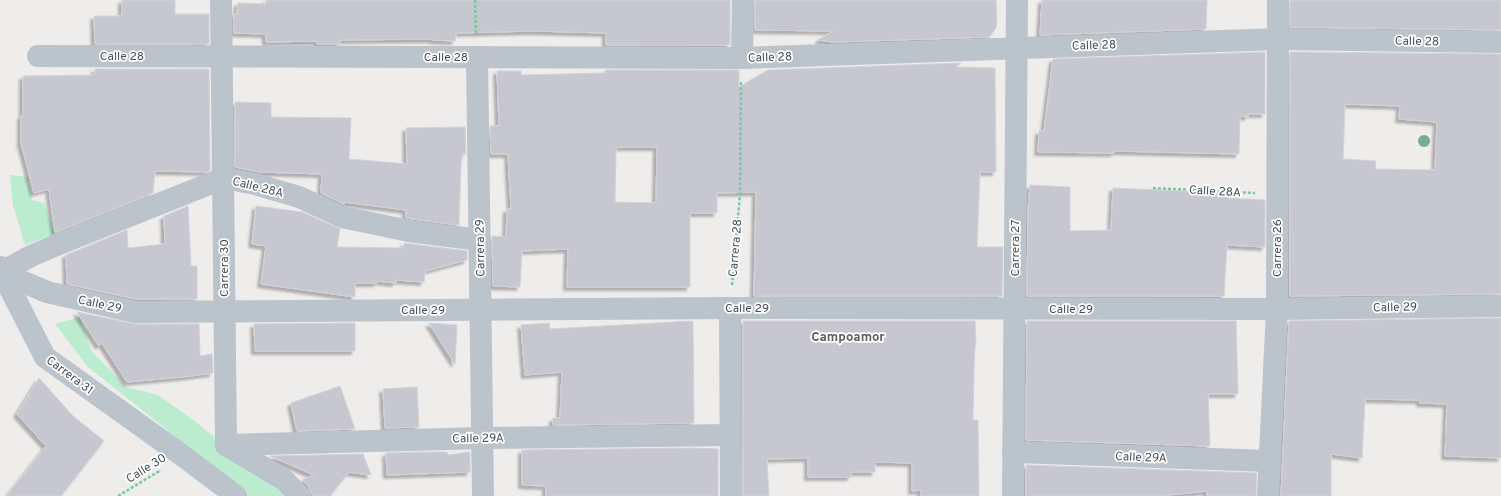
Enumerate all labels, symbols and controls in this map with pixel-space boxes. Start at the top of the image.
street label: Calle 28 [1395,34,1439,50]
street label: Calle 28 [1072,37,1116,55]
street label: Calle 28 [100,49,144,65]
street label: Calle 28 [748,49,792,67]
street label: Calle 28 [424,50,468,66]
street label: Calle 28A [230,174,285,202]
street label: Calle 28A [1188,183,1242,201]
street label: Carrera 28 [725,218,746,278]
street label: Carrera 29 [472,219,490,277]
street label: Carrera 26 [1270,219,1286,277]
street label: Carrera 27 [1008,220,1024,276]
street label: Carrera 30 [217,239,233,297]
street label: Calle 29 [77,293,123,317]
street label: Calle 29 [1373,300,1417,316]
street label: Calle 29 [725,301,769,317]
street label: Calle 29 [1049,302,1093,318]
street label: Calle 29 [401,303,445,319]
district label: Campoamor [811,330,885,346]
street label: Carrera 31 [43,353,96,399]
street label: Calle 29A [452,431,504,447]
street label: Calle 29A [1115,449,1167,467]
street label: Calle 30 [123,450,170,487]

